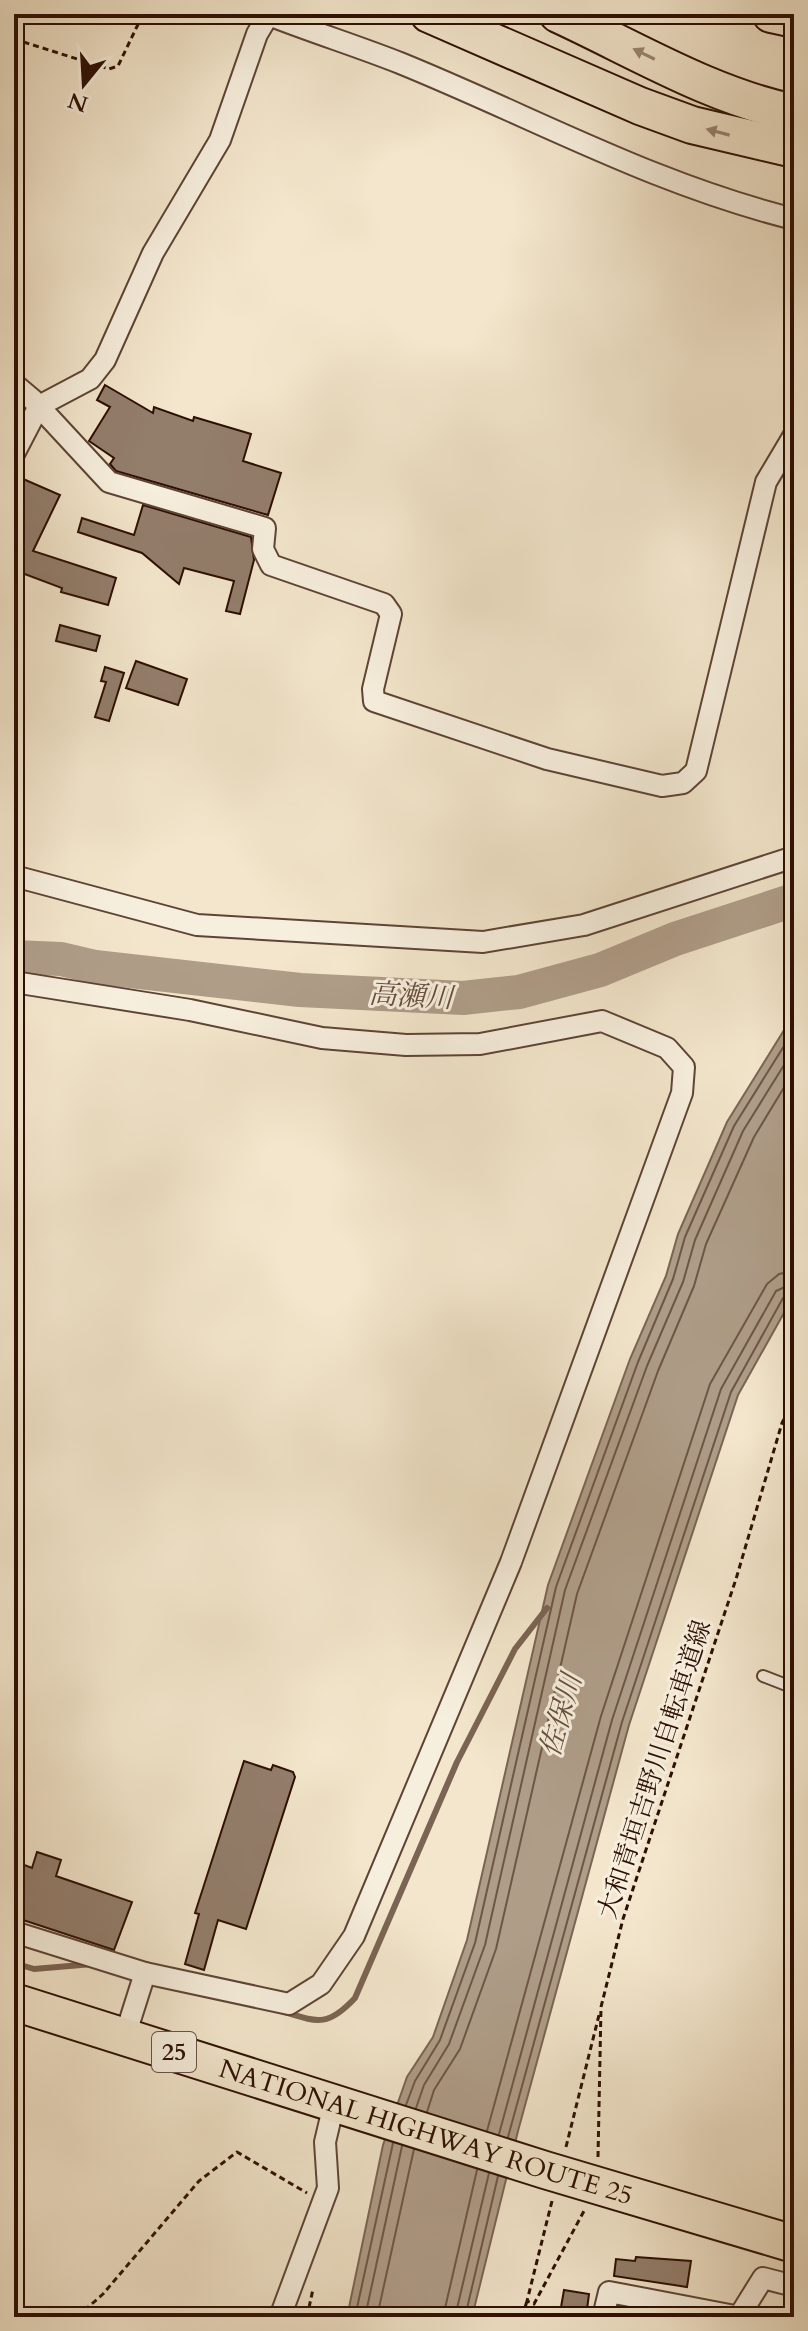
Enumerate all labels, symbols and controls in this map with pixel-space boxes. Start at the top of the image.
north arrow [44,44,124,124]
one-way arrow [632,47,655,61]
text: N [64,85,92,119]
one-way arrow [705,125,729,138]
water label: 高瀬川 [368,975,457,1017]
street label: 大和青垣吉野川自転車道線 [590,1615,719,1923]
water label: 佐保川 [531,1667,592,1761]
road number: 25 [152,2032,196,2072]
street label: NATIONAL HIGHWAY ROUTE 25 [215,2051,637,2213]

